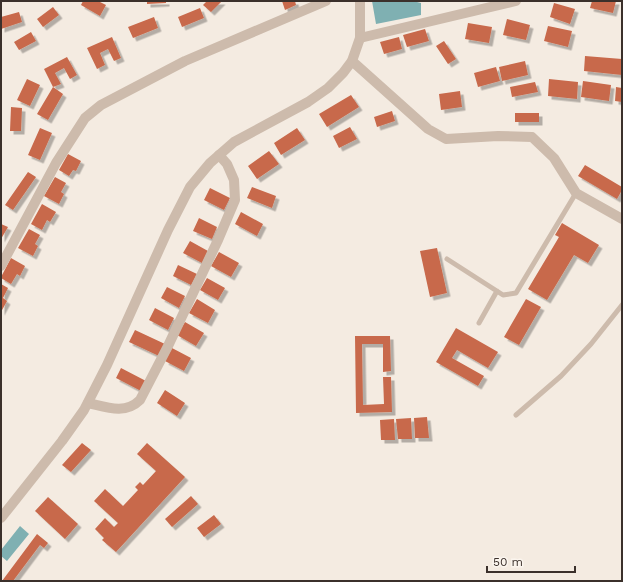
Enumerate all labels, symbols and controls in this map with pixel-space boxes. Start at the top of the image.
scale bar [487,548,575,574]
text: 50 m [493,555,523,569]

